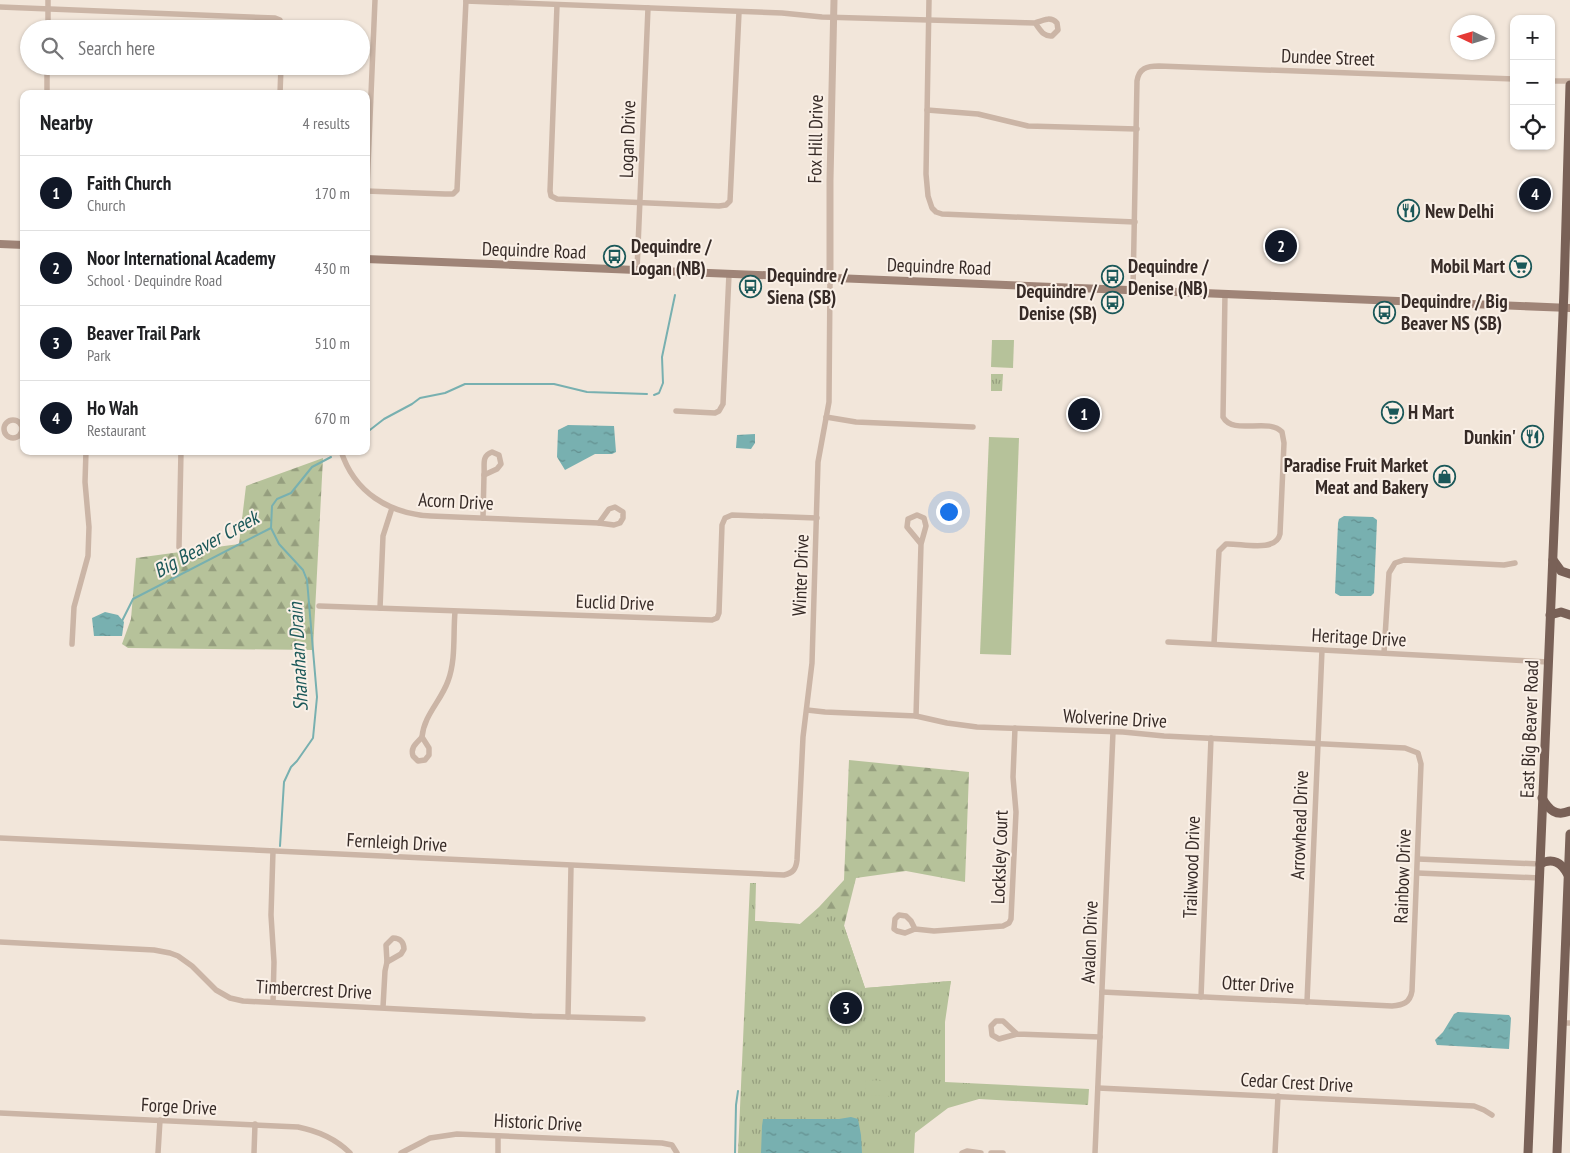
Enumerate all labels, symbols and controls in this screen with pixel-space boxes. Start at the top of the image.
north arrow [1450,15,1495,60]
map controls [1510,15,1555,150]
button: + [1510,15,1555,60]
search box [20,20,370,75]
icon: search [38,34,66,62]
text: Search here [78,36,155,60]
street label: Dundee Street [1281,43,1376,71]
button: − [1510,60,1555,105]
street label: Fox Hill Drive [802,94,828,184]
street label: Logan Drive [614,99,640,178]
button: locate [1510,105,1555,150]
text: Nearby [40,109,93,136]
text: 4 results [303,113,350,133]
text: Faith Church [87,171,171,195]
pin: 4 [1519,175,1551,213]
text: 1 [52,183,60,203]
text: 170 m [315,183,350,203]
text: Church [87,195,125,215]
restaurant icon: New Delhi [1397,199,1421,223]
place label: New Delhi [1425,199,1494,223]
pin: 2 [1265,227,1297,265]
place label: Dequindre / Logan (NB) [631,234,712,280]
street label: Dequindre Road [481,236,587,264]
bus stop icon: Dequindre / Logan (NB) [603,245,627,269]
text: Noor International Academy [87,246,275,270]
street label: Dequindre Road [886,252,992,280]
place label: Dequindre / Denise (NB) [1128,254,1209,300]
place label: Mobil Mart [1431,254,1505,278]
supermarket icon: Mobil Mart [1509,254,1533,278]
text: 2 [52,258,60,278]
text: 430 m [315,258,350,278]
place label: Dequindre / Siena (SB) [767,263,848,309]
bus stop icon: Dequindre / Denise (NB) [1100,265,1124,289]
text: School · Dequindre Road [87,270,222,290]
bus stop icon: Dequindre / Siena (SB) [739,274,763,298]
place label: Dequindre / Denise (SB) [1016,279,1097,325]
place label: Dequindre / Big Beaver NS (SB) [1401,289,1508,335]
bus stop icon: Dequindre / Denise (SB) [1101,290,1125,314]
bus stop icon: Dequindre / Big Beaver NS (SB) [1373,300,1397,324]
text: Beaver Trail Park [87,321,200,345]
text: 3 [52,333,60,353]
text: 510 m [315,333,350,353]
text: Park [87,345,111,365]
pin: 1 [1068,395,1100,433]
text: Ho Wah [87,396,138,420]
supermarket icon: H Mart [1380,400,1404,424]
place label: H Mart [1408,400,1455,424]
text: 4 [52,408,60,428]
text: 670 m [315,408,350,428]
text: Restaurant [87,420,146,440]
place label: Dunkin' [1464,425,1516,449]
restaurant icon: Dunkin' [1520,425,1544,449]
place label: Paradise Fruit Market Meat and Bakery [1284,453,1428,499]
shop icon: Paradise Fruit Market Meat and Bakery [1432,464,1456,488]
street label: Acorn Drive [418,487,494,515]
your location [936,499,962,525]
water label: Big Beaver Creek [149,503,265,584]
street label: Winter Drive [787,534,813,616]
street label: Euclid Drive [575,589,655,615]
water label: Shanahan Drain [282,601,314,712]
street label: Heritage Drive [1311,623,1407,651]
street label: East Big Beaver Road [1515,660,1543,798]
street label: Wolverine Drive [1062,703,1168,733]
street label: Arrowhead Drive [1285,770,1313,880]
street label: Locksley Court [985,809,1013,904]
street label: Trailwood Drive [1177,815,1205,919]
street label: Fernleigh Drive [346,827,448,857]
street label: Rainbow Drive [1388,828,1416,924]
street label: Avalon Drive [1076,900,1102,984]
street label: Otter Drive [1221,970,1295,998]
street label: Timbercrest Drive [255,974,373,1004]
pin: 3 [830,989,862,1027]
street label: Cedar Crest Drive [1240,1067,1354,1097]
street label: Forge Drive [140,1092,218,1120]
street label: Historic Drive [493,1108,583,1136]

